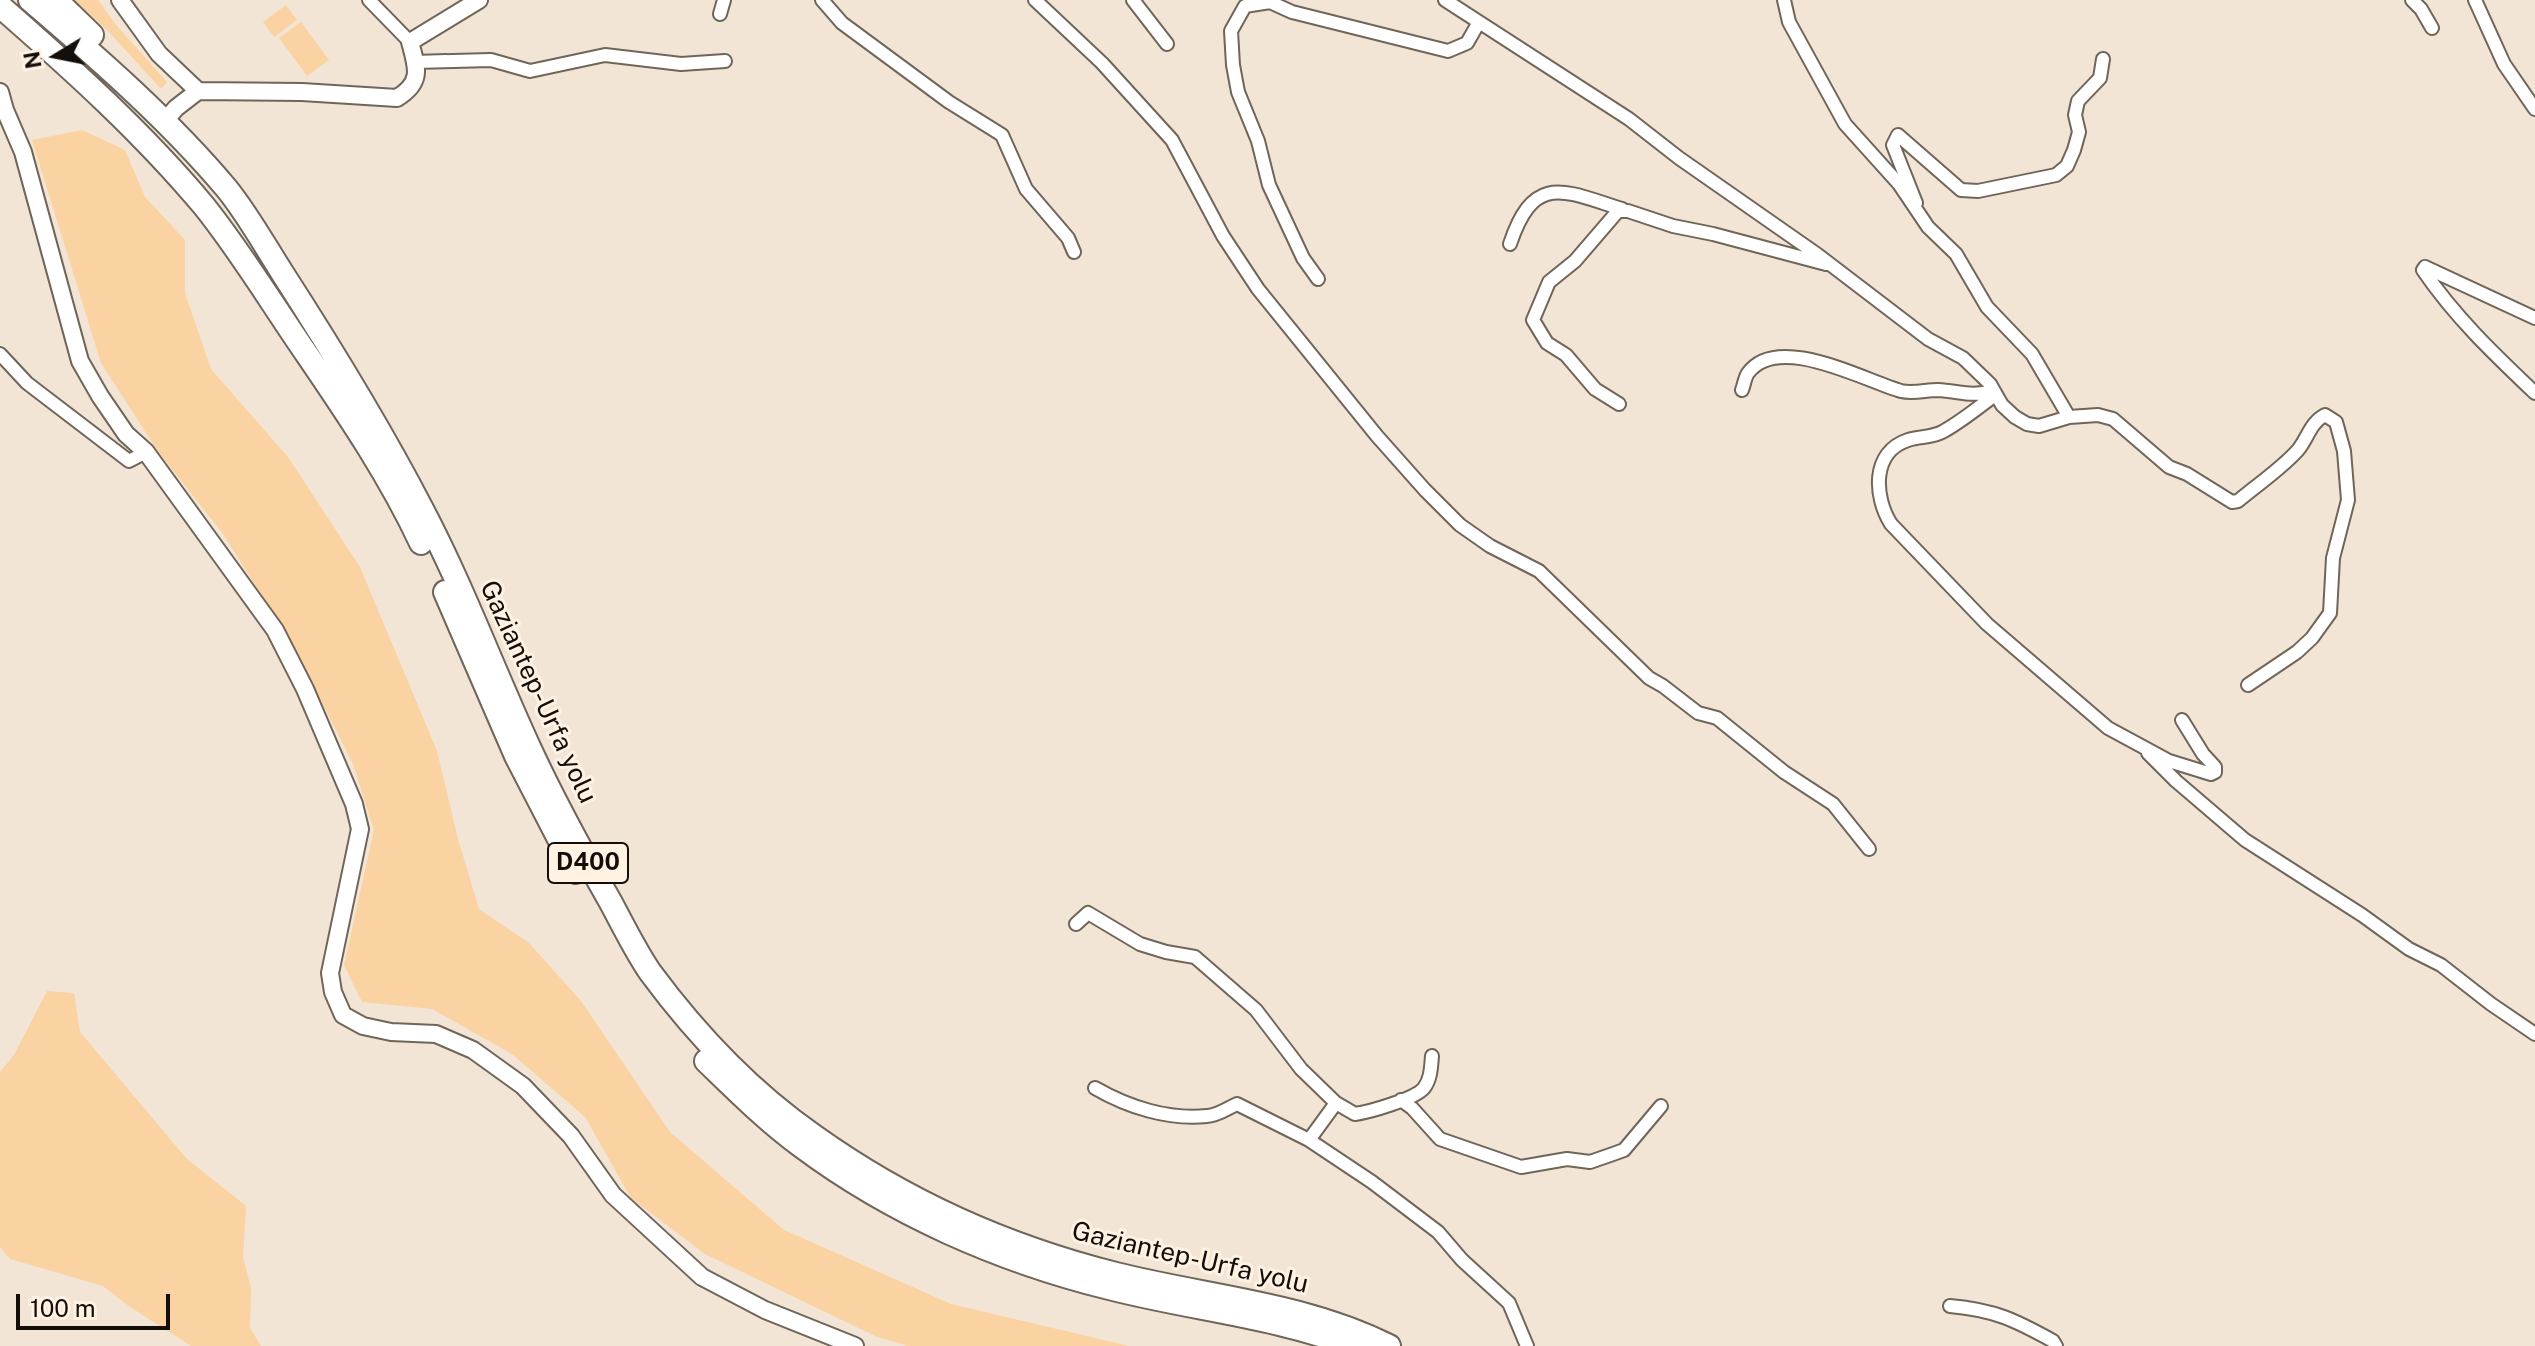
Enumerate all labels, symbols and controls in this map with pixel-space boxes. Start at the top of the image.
north arrow [16,16,96,96]
text: N [18,49,47,71]
street label: Gaziantep-Urfa yolu [473,576,603,808]
road number: D400 [548,843,628,883]
street label: Gaziantep-Urfa yolu [1069,1216,1311,1300]
scale bar [20,1278,174,1328]
text: 100 m [30,1294,96,1322]

